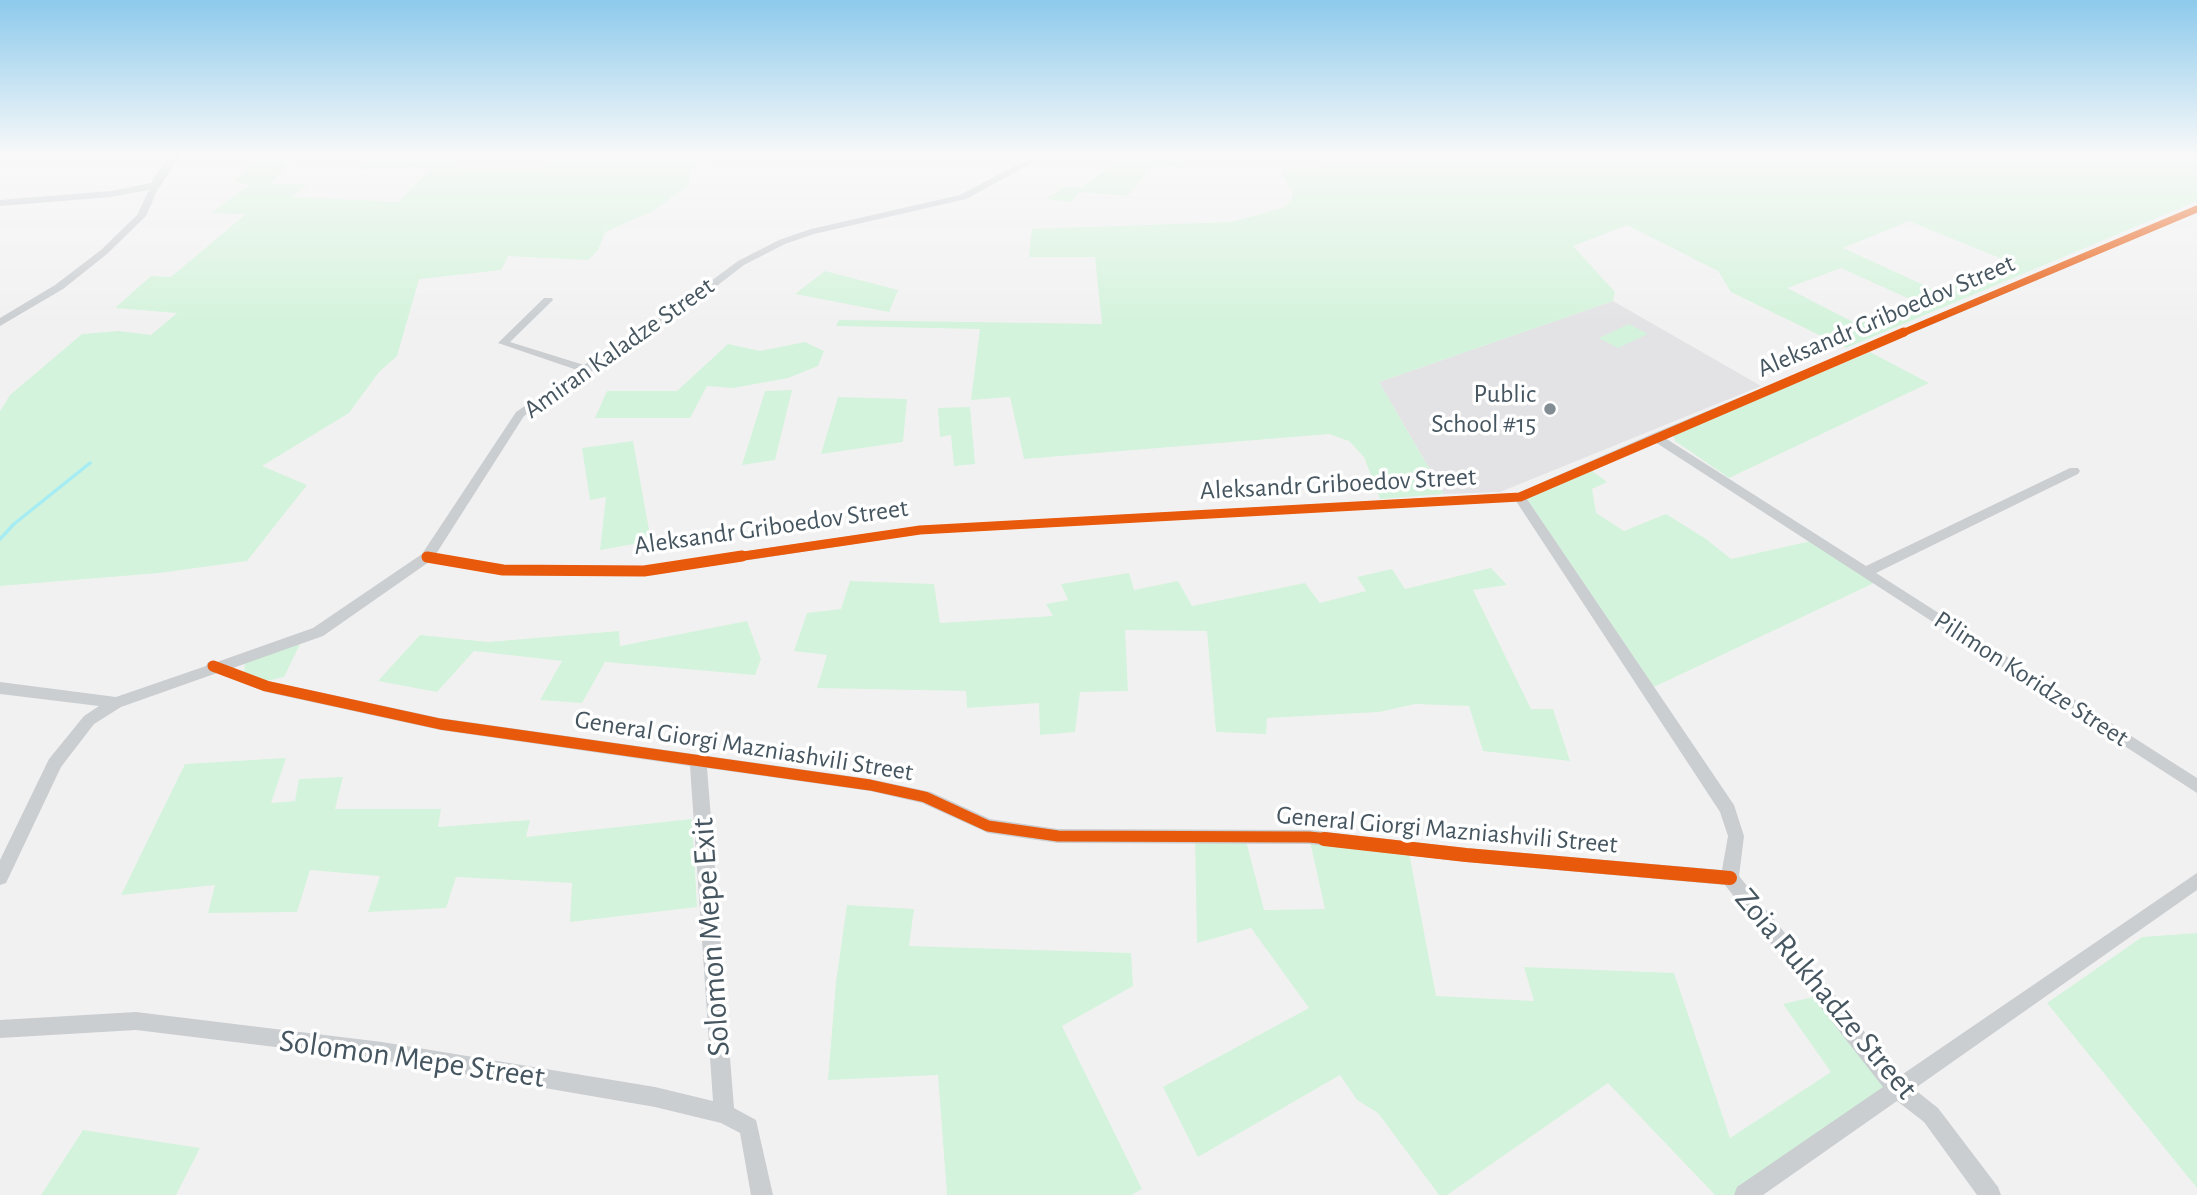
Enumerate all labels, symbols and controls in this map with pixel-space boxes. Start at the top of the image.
street label: Aleksandr Griboedov Street [1753,248,2019,384]
street label: Amiran Kaladze Street [518,271,720,425]
place label: Public School #15 [1431,378,1536,440]
marker: Public School #15 [1542,401,1558,417]
street label: Aleksandr Griboedov Street [1199,461,1477,507]
street label: Aleksandr Griboedov Street [632,492,910,562]
street label: Pilimon Koridze Street [1928,604,2134,754]
street label: General Giorgi Mazniashvili Street [573,704,915,788]
street label: General Giorgi Mazniashvili Street [1275,800,1619,860]
street label: Solomon Mepe Exit [684,816,738,1058]
street label: Zoia Rukhadze Street [1727,881,1925,1107]
street label: Solomon Mepe Street [277,1021,547,1097]

